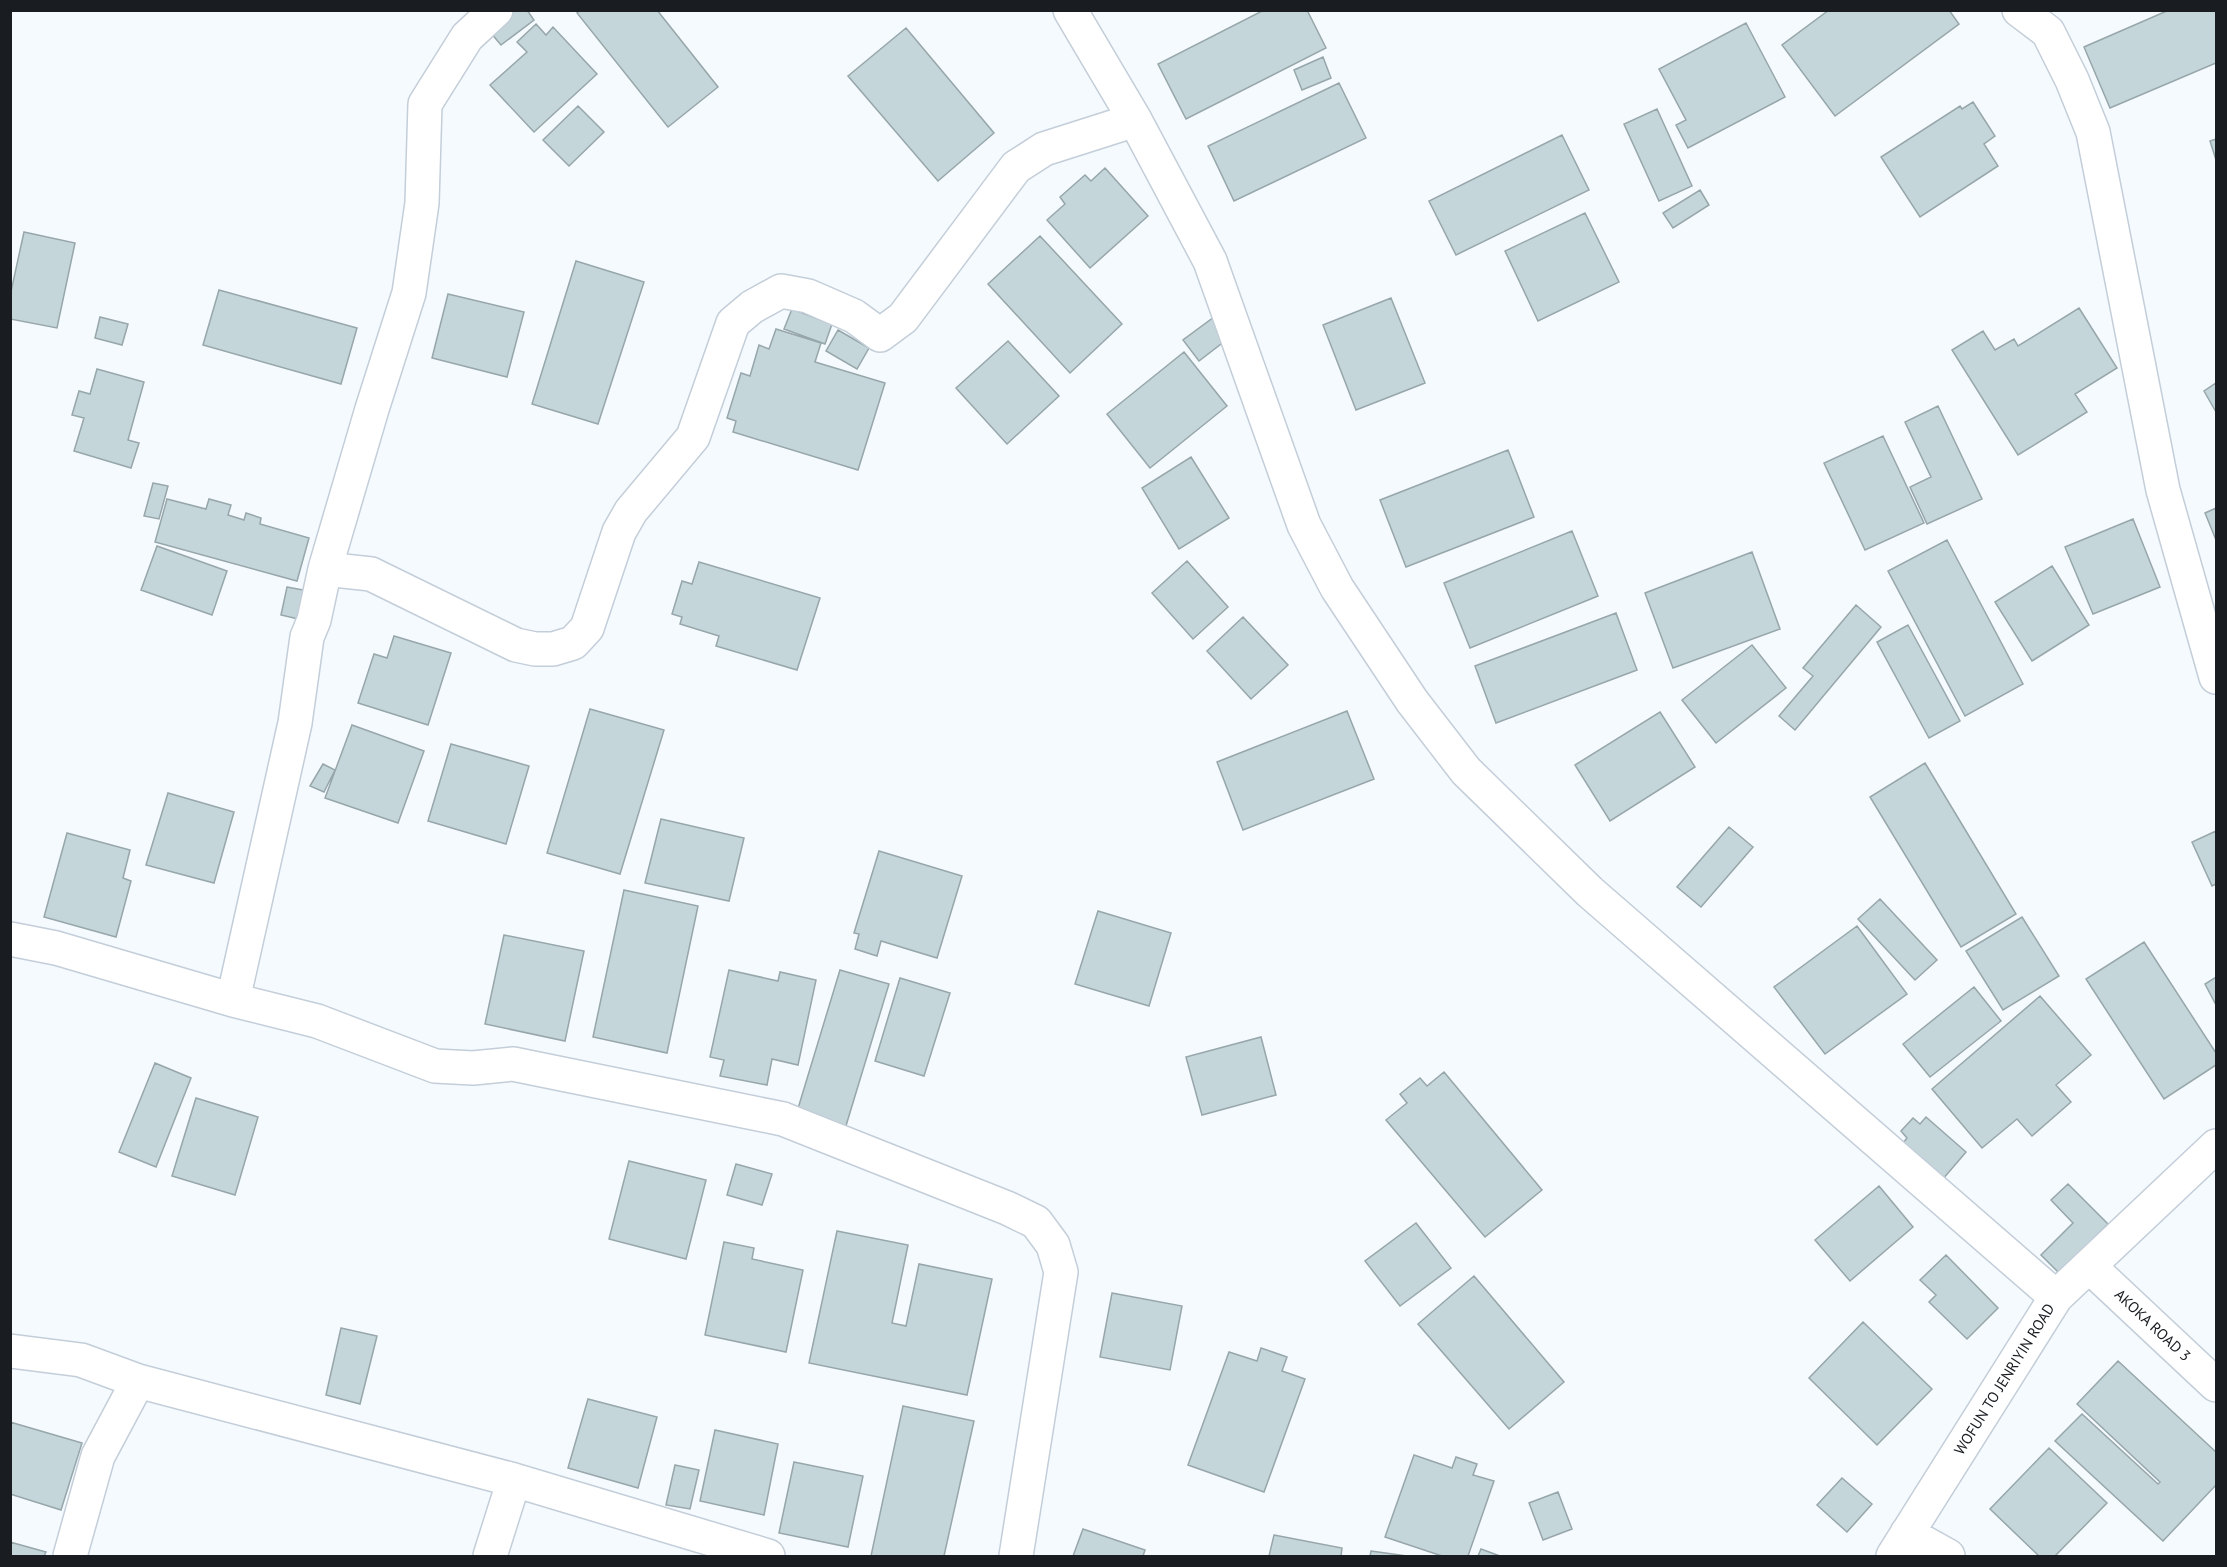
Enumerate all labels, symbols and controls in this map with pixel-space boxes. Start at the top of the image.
street label: AKOKA ROAD 3 [2111,1285,2195,1365]
street label: WOFUN TO JENRIYIN ROAD [1950,1300,2058,1458]

